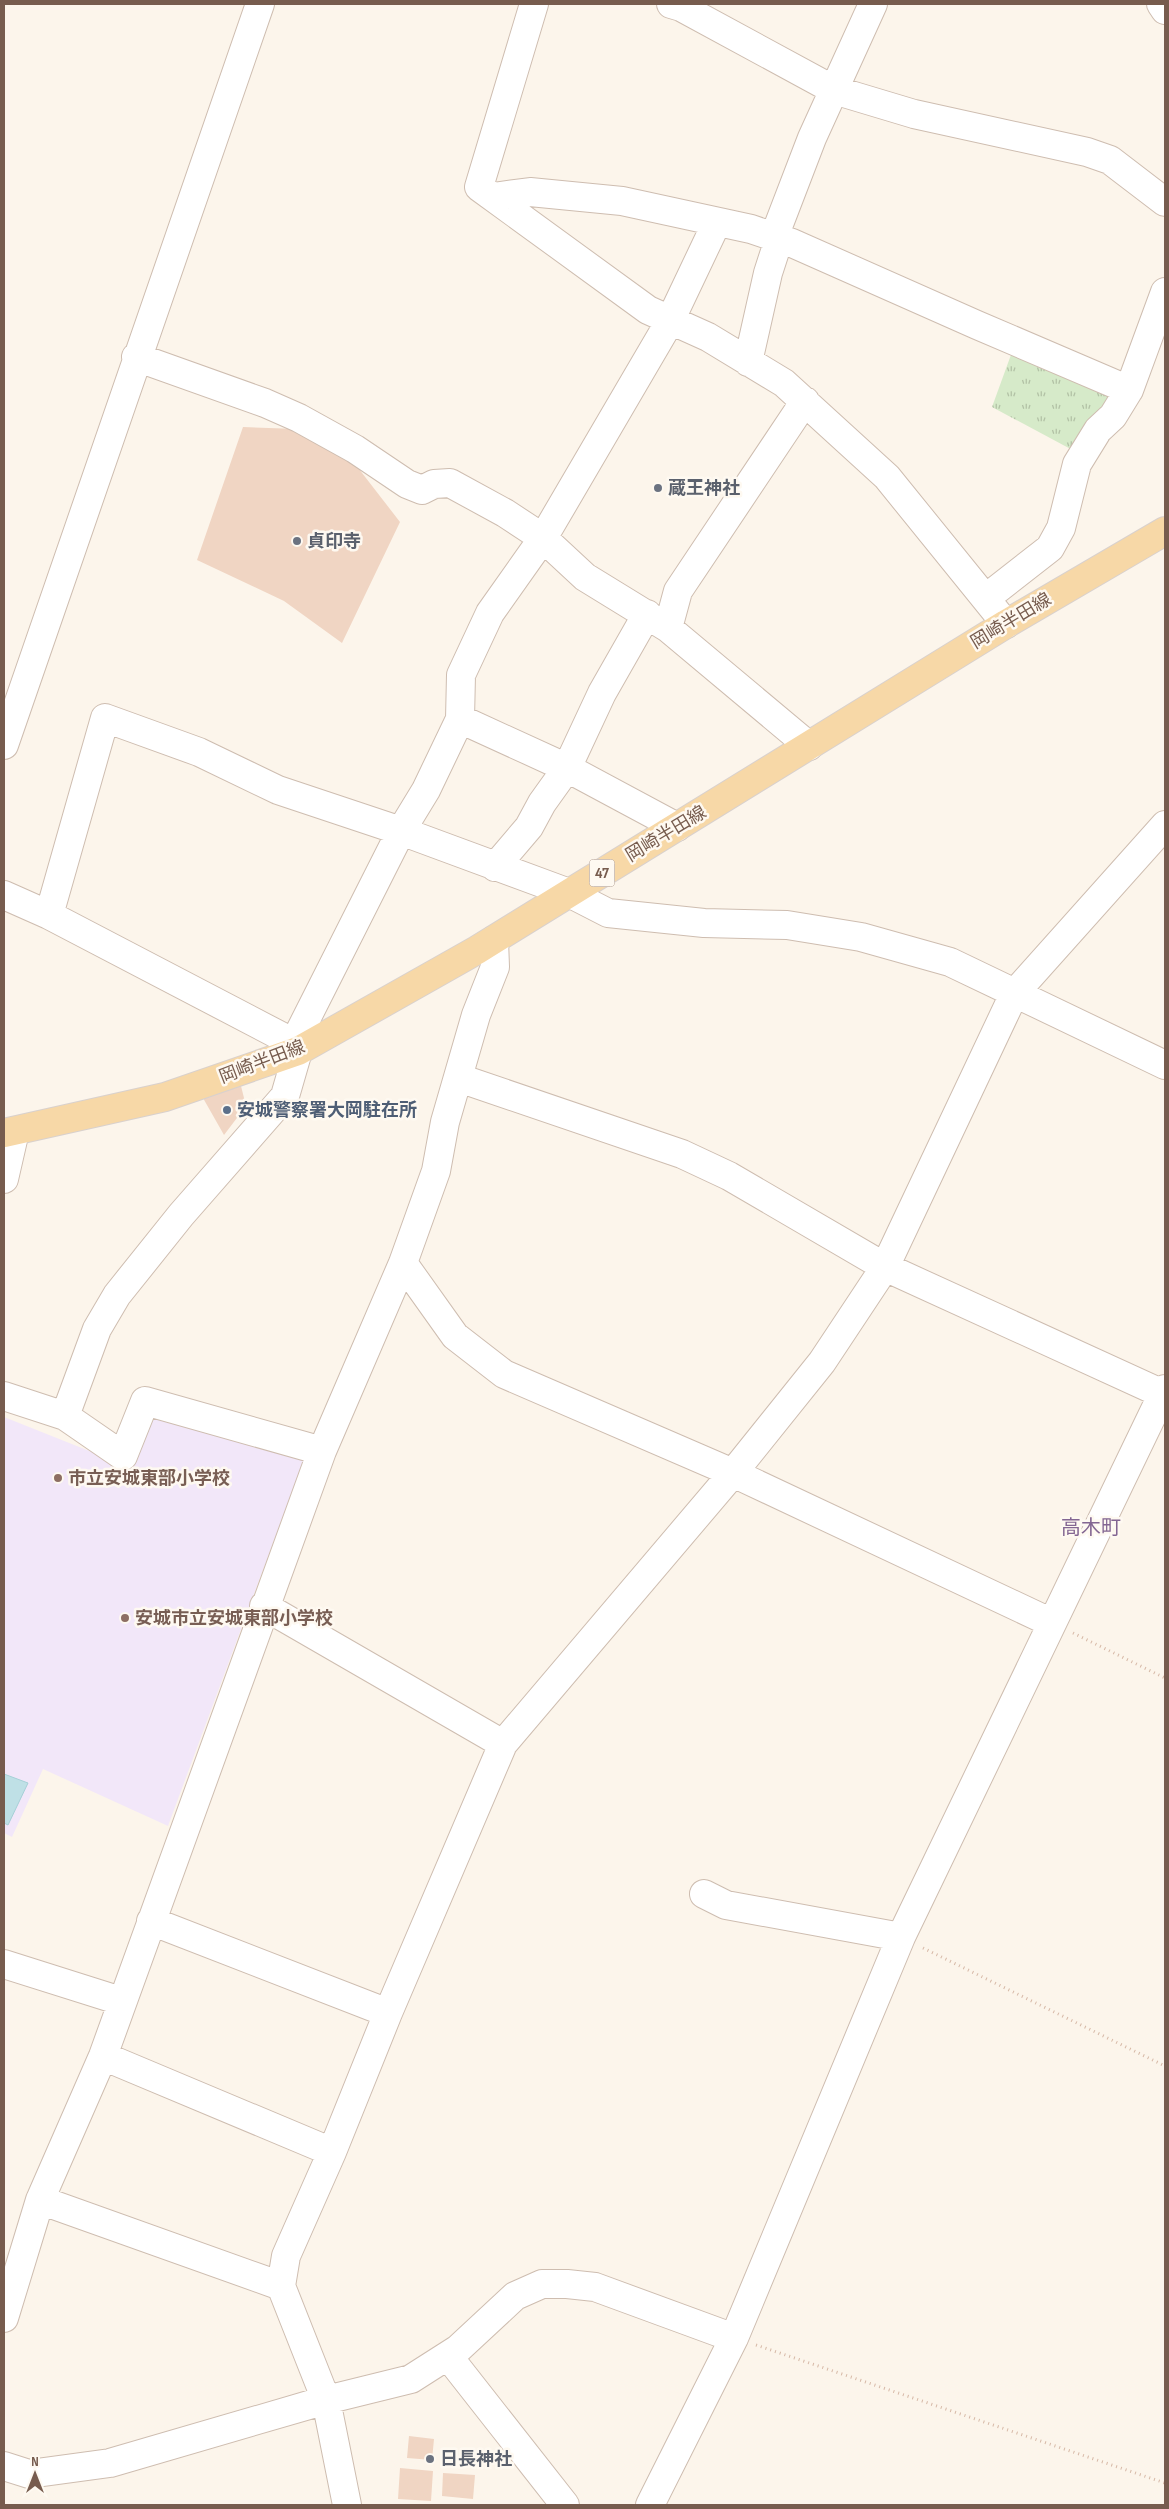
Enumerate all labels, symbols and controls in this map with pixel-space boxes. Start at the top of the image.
place label: 蔵王神社 [668,478,740,499]
marker: 蔵王神社 [652,482,664,494]
place label: 貞印寺 [307,531,361,552]
marker: 貞印寺 [291,535,303,547]
street label: 岡崎半田線 [967,589,1055,653]
street label: 岡崎半田線 [622,802,710,866]
road number: 47 [590,860,614,886]
street label: 岡崎半田線 [216,1036,308,1088]
place label: 安城警察署大岡駐在所 [237,1100,417,1121]
marker: 安城警察署大岡駐在所 [221,1104,233,1116]
place label: 市立安城東部小学校 [68,1468,230,1489]
marker: 市立安城東部小学校 [52,1472,64,1484]
district label: 高木町 [1061,1516,1121,1540]
place label: 安城市立安城東部小学校 [135,1608,333,1629]
marker: 安城市立安城東部小学校 [119,1612,131,1624]
north arrow [10,2449,60,2499]
place label: 日長神社 [440,2449,512,2470]
text: N [31,2453,39,2470]
marker: 日長神社 [424,2453,436,2465]

